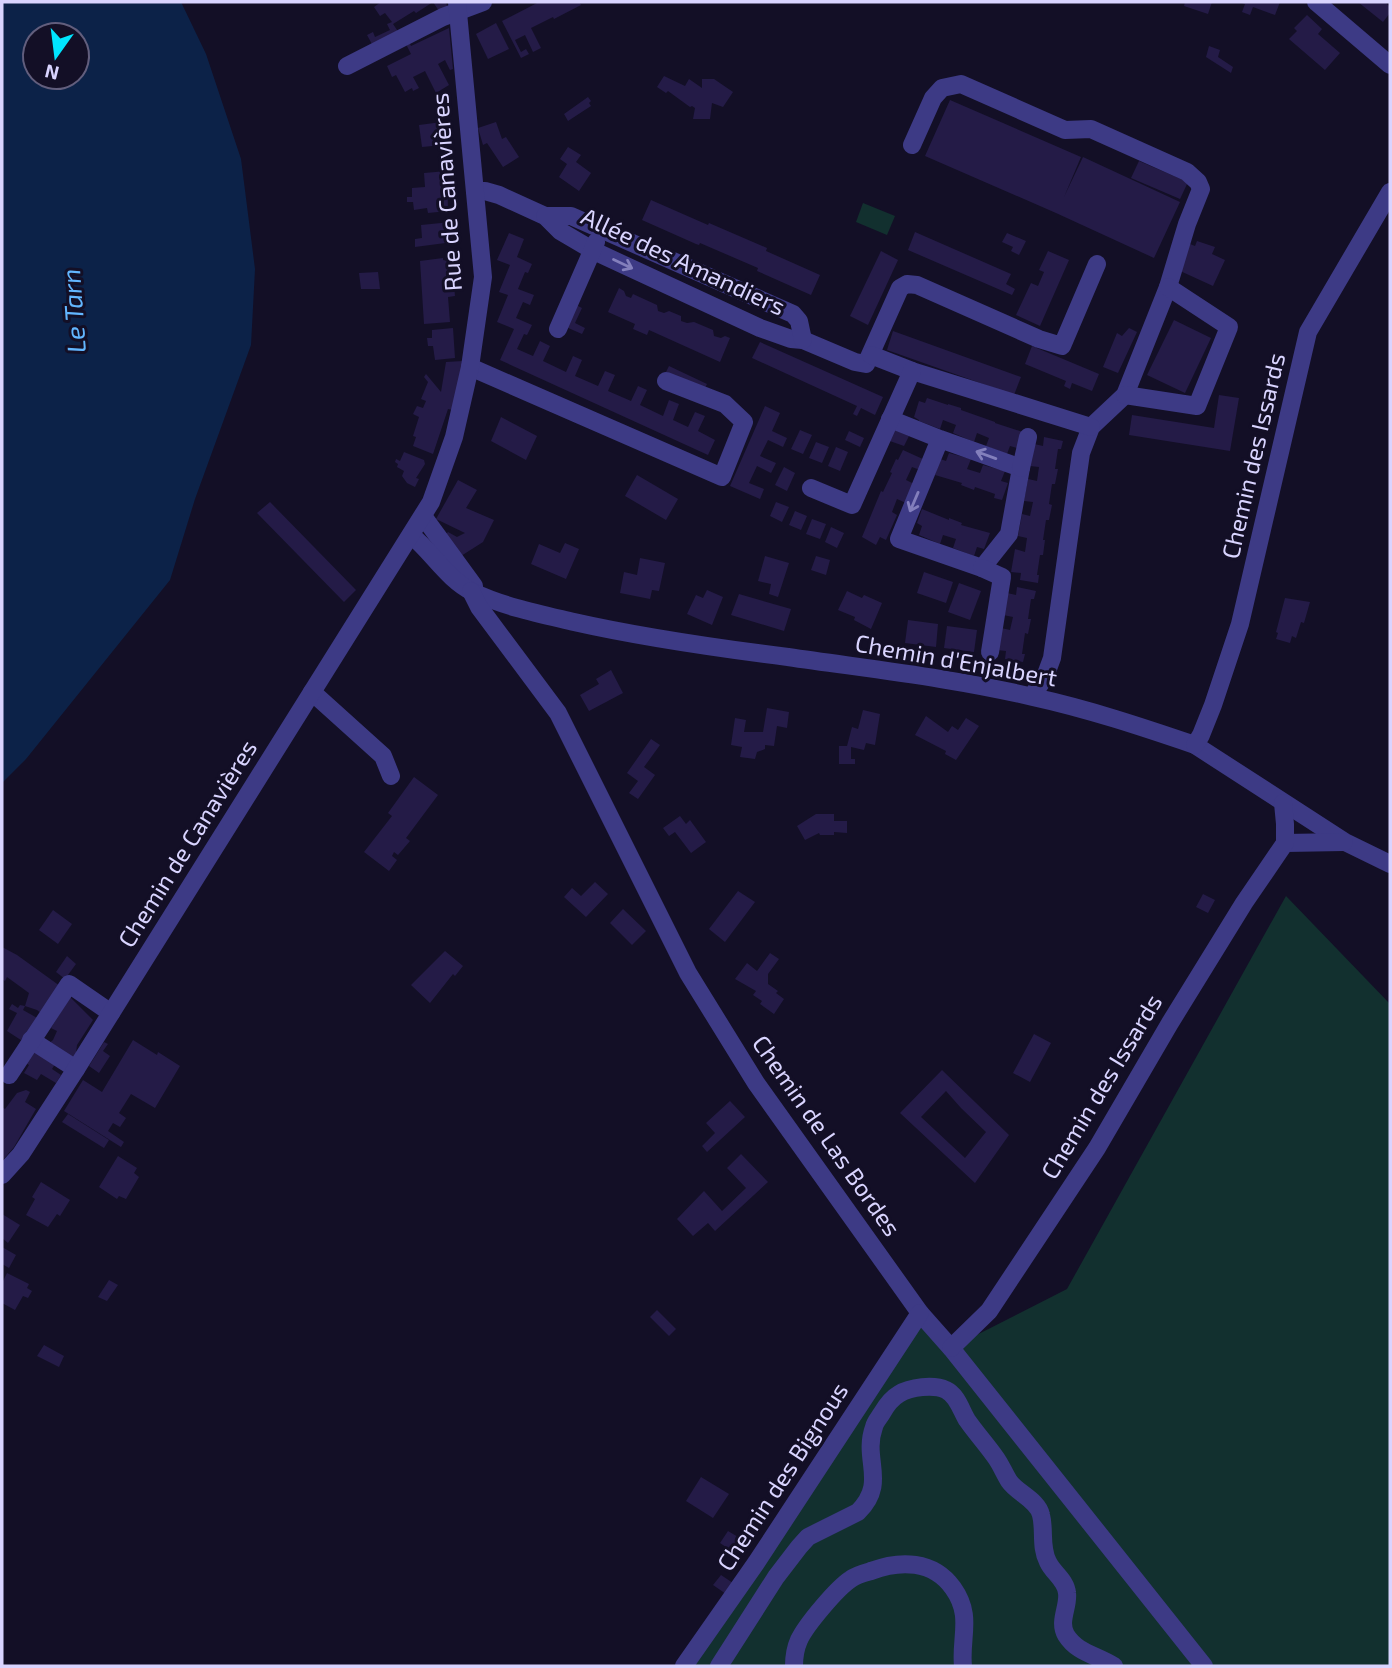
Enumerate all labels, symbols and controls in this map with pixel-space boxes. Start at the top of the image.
north arrow [21,21,91,91]
text: N [42,60,61,86]
street label: Rue de Canavières [424,92,467,292]
street label: Allée des Amandiers [577,201,790,321]
one-way arrow [612,258,633,271]
water label: Le Tarn [54,268,91,354]
street label: Chemin des Issards [1215,350,1290,561]
one-way arrow [975,448,997,461]
one-way arrow [907,491,920,512]
street label: Chemin d'Enjalbert [853,627,1060,692]
street label: Chemin de Canavières [111,734,262,952]
street label: Chemin des Issards [1034,989,1167,1184]
street label: Chemin de Las Bordes [747,1029,908,1241]
street label: Chemin des Bignous [710,1377,853,1576]

